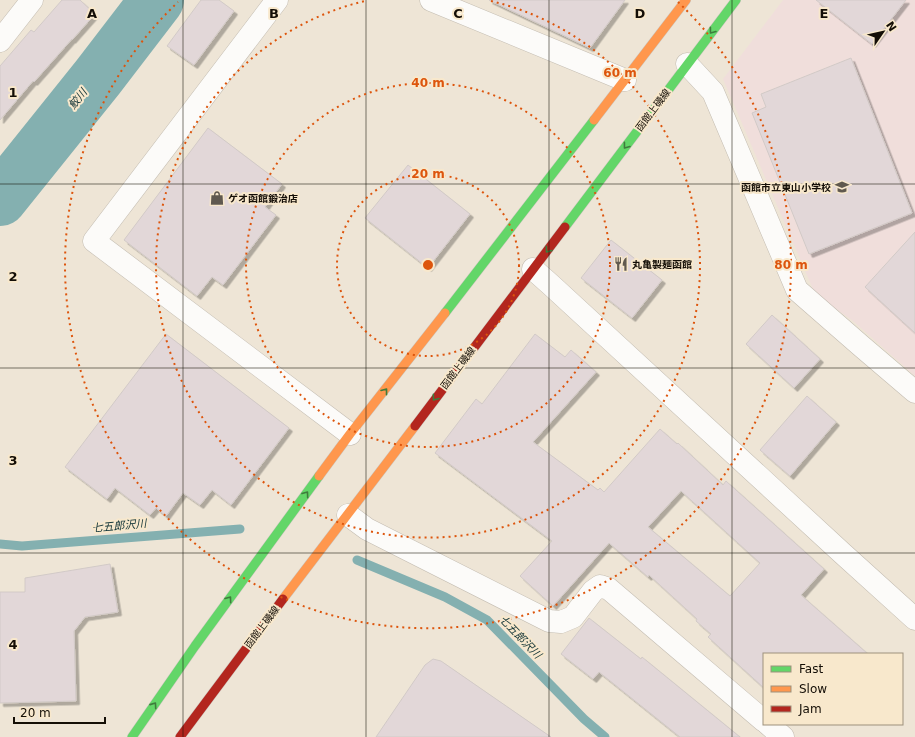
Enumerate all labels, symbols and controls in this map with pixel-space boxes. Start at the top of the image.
text: A [87,6,97,21]
text: B [269,6,279,21]
text: C [453,6,463,21]
text: D [635,6,646,21]
text: E [820,6,828,21]
north arrow [863,12,903,52]
text: N [883,19,899,34]
one-way arrow [710,27,717,34]
text: 60 m [603,66,637,80]
text: 40 m [411,76,445,90]
text: 1 [8,85,18,100]
water label: 鮫川 [66,86,91,112]
street label: 函館上磯線 [634,87,672,133]
one-way arrow [623,141,630,148]
text: 20 m [411,167,445,181]
school or university icon: 函館市立東山小学校 [834,179,850,195]
place label: 函館市立東山小学校 [741,182,831,193]
shop icon: ゲオ函館鍛治店 [209,190,225,206]
place label: ゲオ函館鍛治店 [228,193,298,204]
one-way arrow [545,246,552,253]
restaurant icon: 丸亀製麺函館 [613,256,629,272]
centre of rings [421,258,435,272]
text: 80 m [774,258,808,272]
place label: 丸亀製麺函館 [632,259,692,270]
text: 2 [8,269,18,284]
street label: 函館上磯線 [439,345,477,391]
one-way arrow [380,388,387,395]
one-way arrow [433,394,440,401]
text: 3 [8,453,18,468]
one-way arrow [301,492,308,499]
water label: 七五郎沢川 [91,517,148,535]
one-way arrow [224,596,232,603]
street label: 函館上磯線 [243,604,281,650]
water label: 七五郎沢川 [496,613,544,662]
text: 4 [8,637,18,652]
legend [763,653,903,725]
text: Fast [799,662,823,676]
text: Slow [799,682,827,696]
scale bar [14,699,105,725]
one-way arrow [149,702,157,709]
text: Jam [798,702,822,716]
text: 20 m [20,706,51,720]

